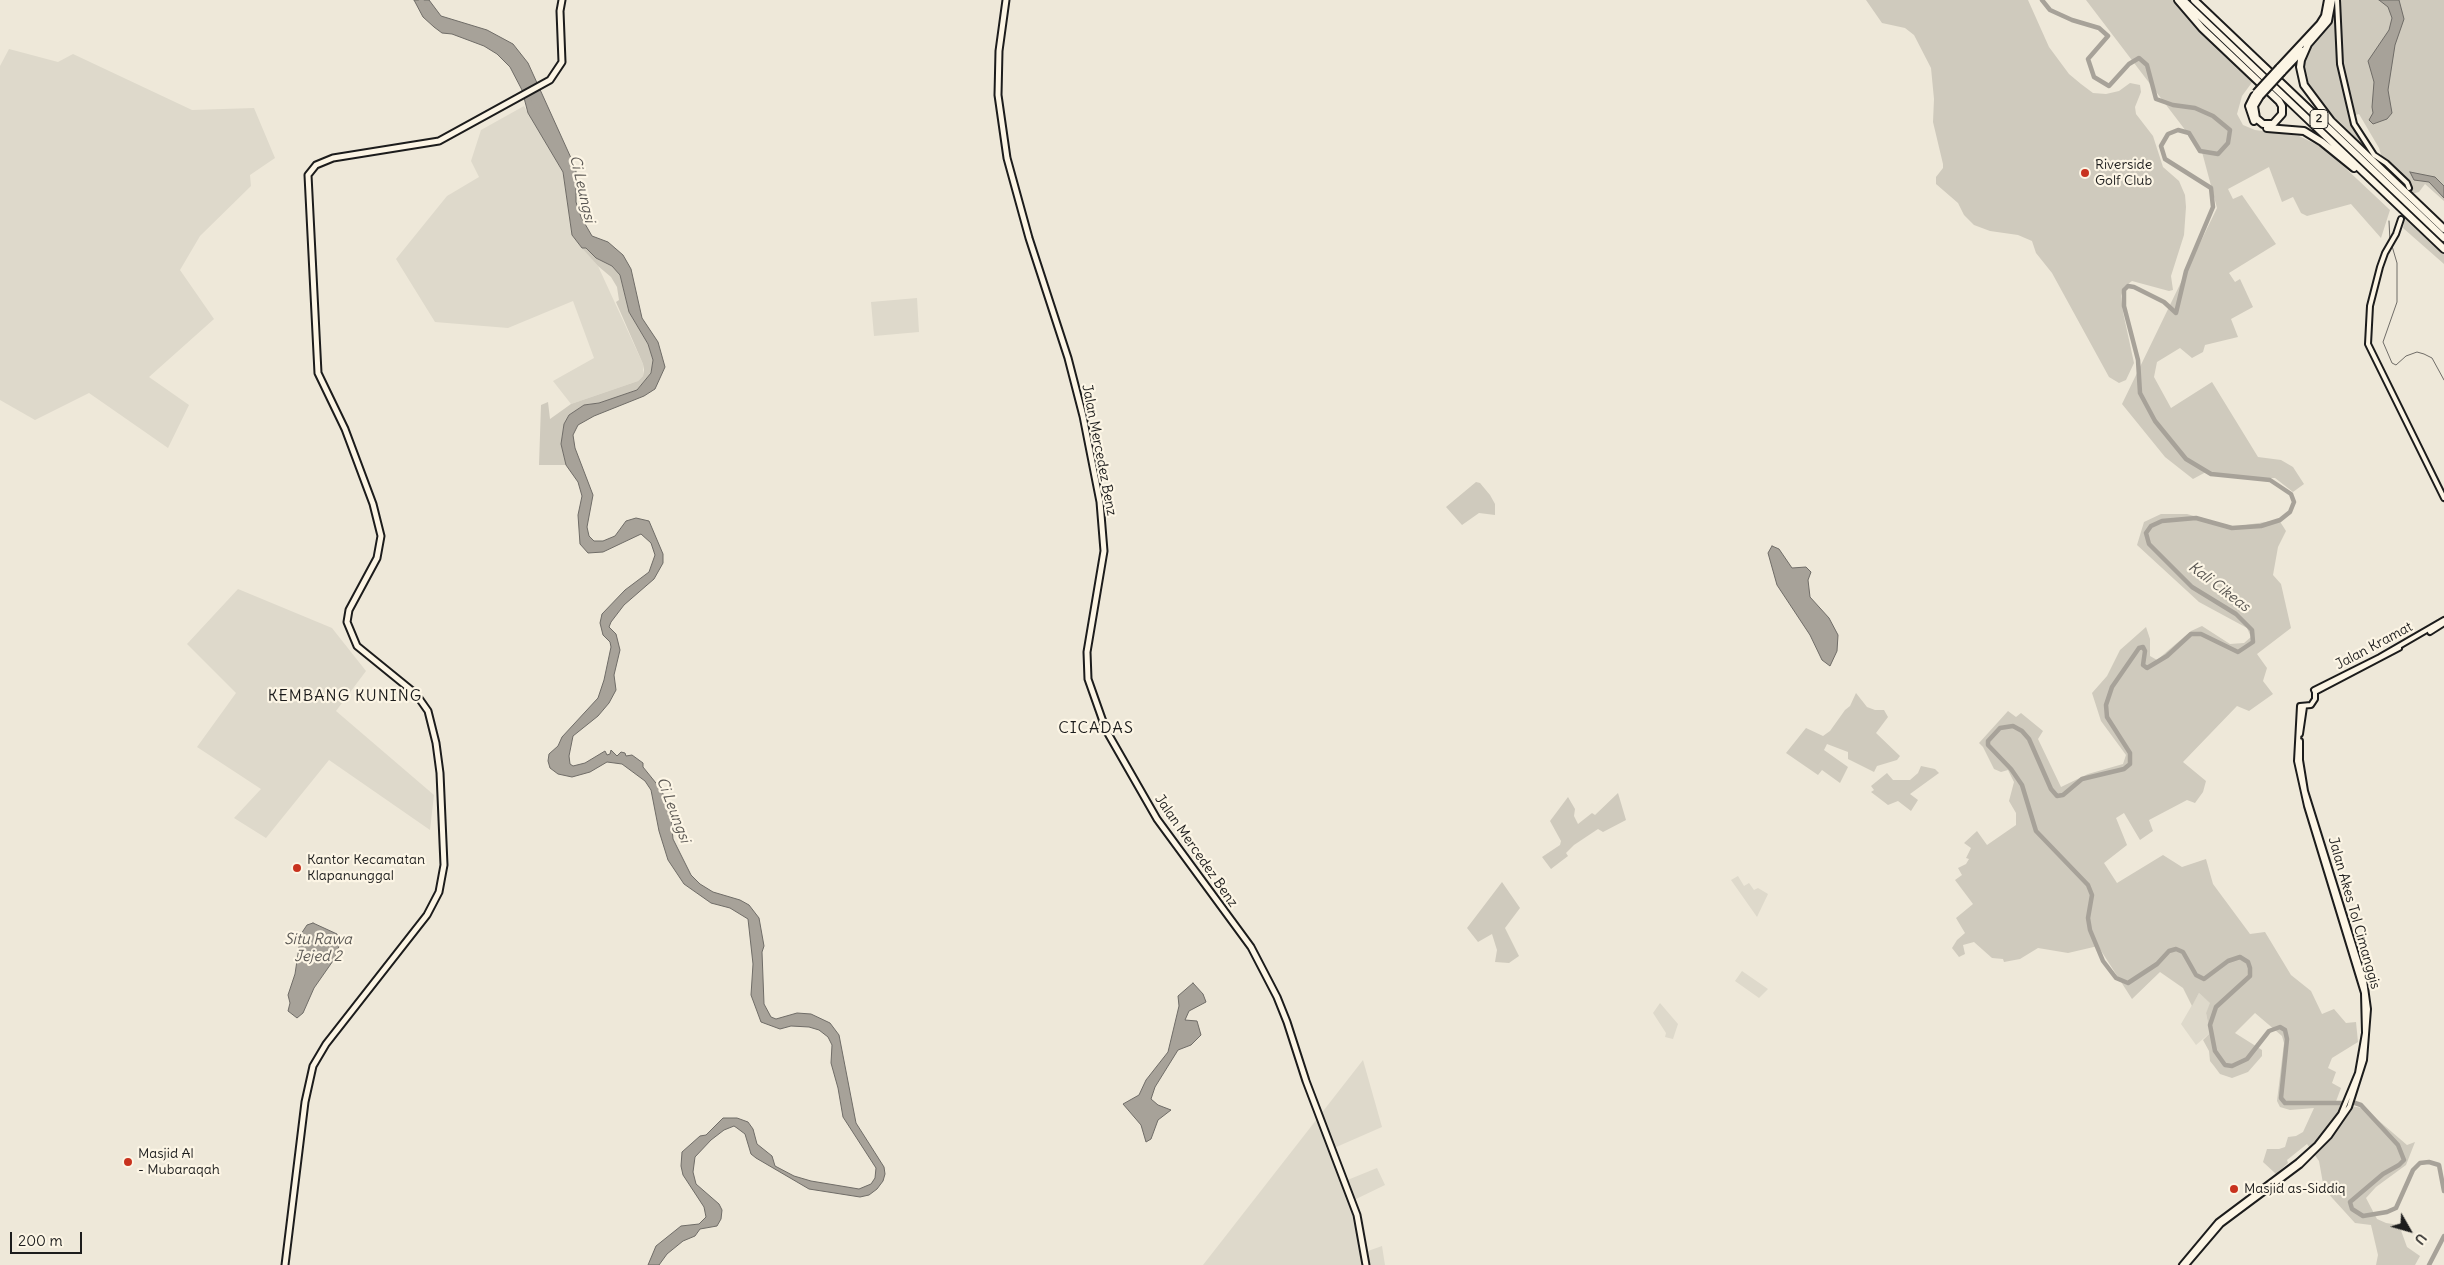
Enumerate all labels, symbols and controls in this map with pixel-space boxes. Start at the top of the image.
road number: 2 [2310,110,2328,128]
water label: Ci Leungsi [566,154,598,224]
place label: Riverside Golf Club [2095,157,2152,190]
marker: Riverside Golf Club [2079,167,2091,179]
street label: Jalan Mercedez Benz [1078,383,1120,517]
water label: Kali Cikeas [2185,558,2253,616]
street label: Jalan Kramat [2333,619,2415,673]
district label: KEMBANG KUNING [266,686,424,706]
district label: CICADAS [1057,718,1135,738]
water label: Ci Leungsi [652,775,694,845]
street label: Jalan Mercedez Benz [1151,791,1241,911]
street label: Jalan Akes Tol Cimanggis [2324,835,2384,991]
place label: Kantor Kecamatan Klapanunggal [307,852,425,884]
marker: Kantor Kecamatan Klapanunggal [291,862,303,874]
water label: Situ Rawa Jejed 2 [284,931,352,966]
place label: Masjid Al - Mubaraqah [138,1146,220,1178]
marker: Masjid Al - Mubaraqah [122,1156,134,1168]
place label: Masjid as-Siddiq [2244,1181,2346,1197]
marker: Masjid as-Siddiq [2228,1183,2240,1195]
north arrow [2384,1205,2434,1255]
scale bar [12,1222,85,1254]
text: U [2411,1230,2431,1249]
text: 200 m [18,1231,63,1250]

